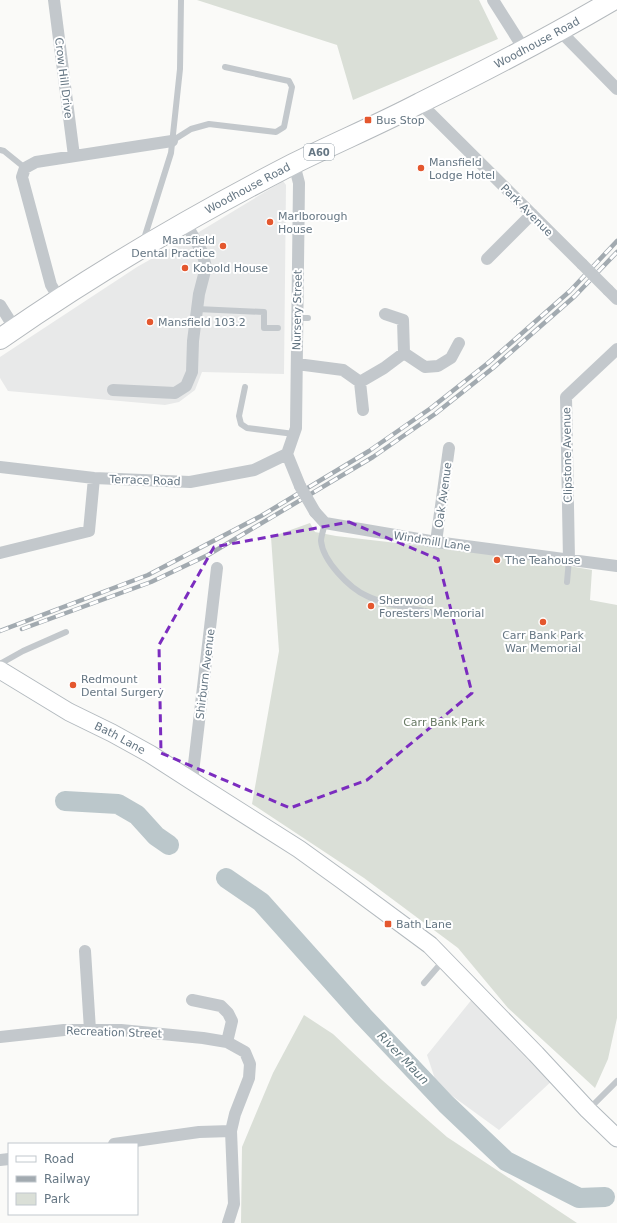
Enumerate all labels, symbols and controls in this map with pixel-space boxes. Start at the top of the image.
street label: Woodhouse Road [492,15,582,71]
street label: Crow Hill Drive [52,37,75,120]
place label: Bus Stop [376,114,425,127]
marker: Bus Stop [363,115,373,125]
road number: A60 [304,144,334,160]
place label: Mansfield Lodge Hotel [429,156,495,182]
street label: Woodhouse Road [203,161,293,217]
marker: Mansfield Lodge Hotel [416,163,426,173]
street label: Park Avenue [498,182,555,239]
place label: Marlborough House [278,210,347,236]
marker: Marlborough House [265,217,275,227]
place label: Mansfield Dental Practice [131,234,215,260]
marker: Mansfield Dental Practice [218,241,228,251]
place label: Kobold House [193,262,268,275]
marker: Kobold House [180,263,190,273]
street label: Nursery Street [290,269,305,350]
place label: Mansfield 103.2 [158,316,246,329]
marker: Mansfield 103.2 [145,317,155,327]
street label: Clipstone Avenue [560,407,575,503]
street label: Oak Avenue [432,461,455,529]
street label: Terrace Road [108,473,181,488]
street label: Windmill Lane [393,529,472,554]
place label: The Teahouse [504,554,581,567]
marker: The Teahouse [492,555,502,565]
place label: Sherwood Foresters Memorial [379,594,484,620]
marker: Sherwood Foresters Memorial [366,601,376,611]
marker: Carr Bank Park War Memorial [538,617,548,627]
street label: Shirburn Avenue [193,628,218,720]
place label: Carr Bank Park War Memorial [502,629,584,655]
place label: Redmount Dental Surgery [81,673,164,699]
marker: Redmount Dental Surgery [68,680,78,690]
park label: Carr Bank Park [403,716,485,729]
street label: Bath Lane [92,719,148,757]
place label: Bath Lane [396,918,452,931]
marker: Bath Lane [383,919,393,929]
street label: Recreation Street [66,1024,163,1041]
water label: River Maun [374,1029,432,1087]
legend [8,1143,138,1215]
text: Road [44,1152,74,1166]
text: Railway [44,1172,90,1186]
text: Park [44,1192,70,1206]

